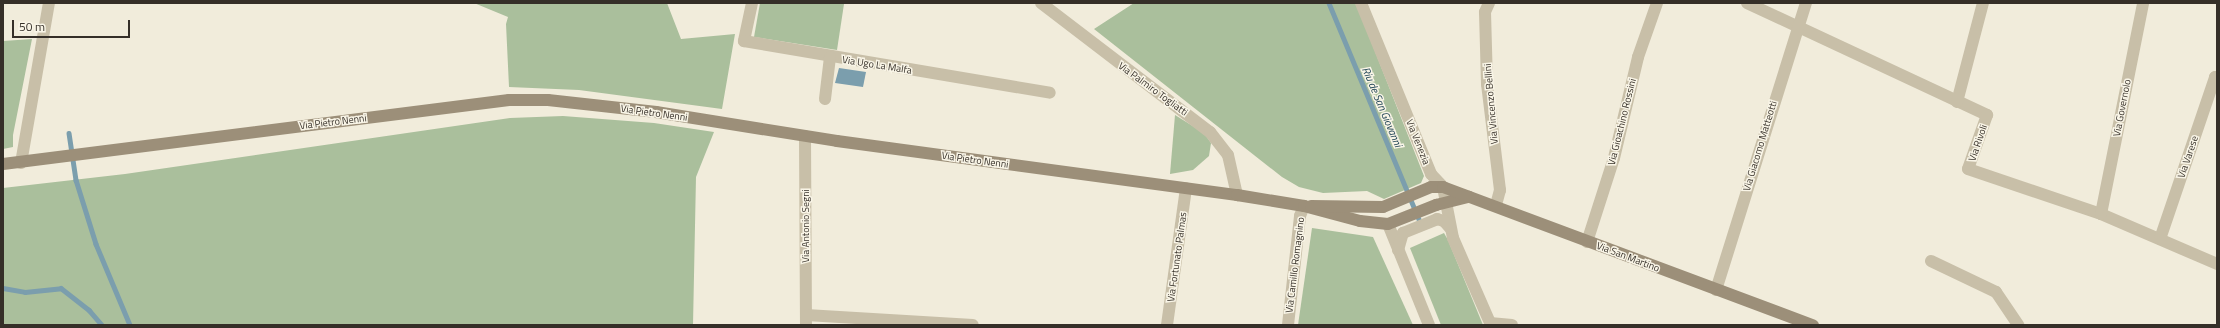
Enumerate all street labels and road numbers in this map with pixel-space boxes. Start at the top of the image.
street label: Via Ugo La Malfa [841,54,913,76]
street label: Via Palmiro Togliatti [1116,60,1190,118]
street label: Via Vincenzo Bellini [1481,63,1501,145]
street label: Via Gioachino Rossini [1605,77,1639,167]
street label: Via Governolo [2111,78,2133,138]
street label: Via Giacomo Matteotti [1741,99,1779,193]
street label: Via Pietro Nenni [620,102,688,124]
street label: Via Pietro Nenni [299,112,367,132]
street label: Via Venezia [1403,118,1433,166]
street label: Via Rivoli [1966,123,1990,163]
street label: Via Varese [2175,134,2201,180]
street label: Via Pietro Nenni [941,149,1009,171]
street label: Via Antonio Segni [800,189,812,263]
street label: Via Fortunato Palmas [1165,211,1189,303]
street label: Via Camillo Romagnino [1283,216,1307,314]
street label: Via San Martino [1595,239,1661,275]

